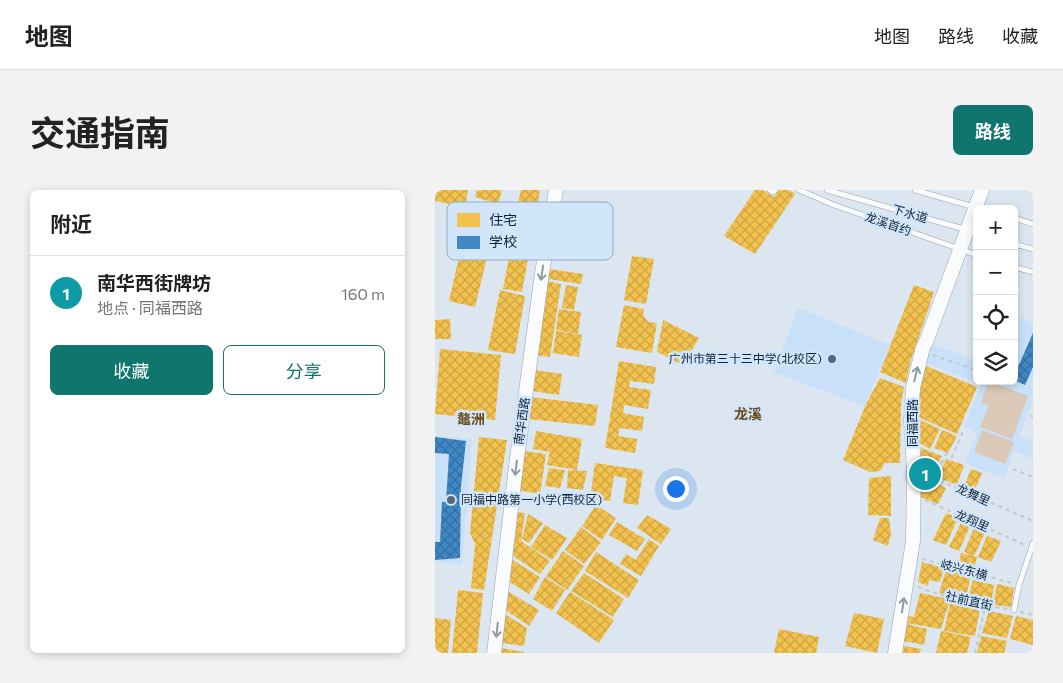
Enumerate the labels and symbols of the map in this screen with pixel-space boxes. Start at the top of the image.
street label: 下水道 [891,201,930,225]
legend [447,202,613,260]
street label: 龙溪首约 [863,209,913,237]
text: 住宅 [489,211,517,228]
text: 学校 [489,233,517,250]
one-way arrow [537,264,547,280]
place label: 广州市第三十三中学(北校区) [669,351,822,365]
marker: 广州市第三十三中学(北校区) [826,353,838,365]
one-way arrow [912,366,921,382]
street label: 南华西路 [511,396,531,446]
street label: 同福西路 [905,399,919,447]
district label: 龙溪 [734,405,762,422]
district label: 鼇洲 [457,410,485,427]
pin: 1 [909,455,941,493]
one-way arrow [511,460,521,476]
your location [663,476,689,502]
street label: 龙舞里 [954,480,993,508]
place label: 同福中路第一小学(西校区) [461,492,602,506]
marker: 同福中路第一小学(西校区) [445,494,457,506]
street label: 龙翔里 [953,506,992,534]
street label: 岐兴东横 [939,556,989,582]
street label: 社前直街 [944,588,994,612]
one-way arrow [899,597,909,613]
one-way arrow [492,621,502,637]

